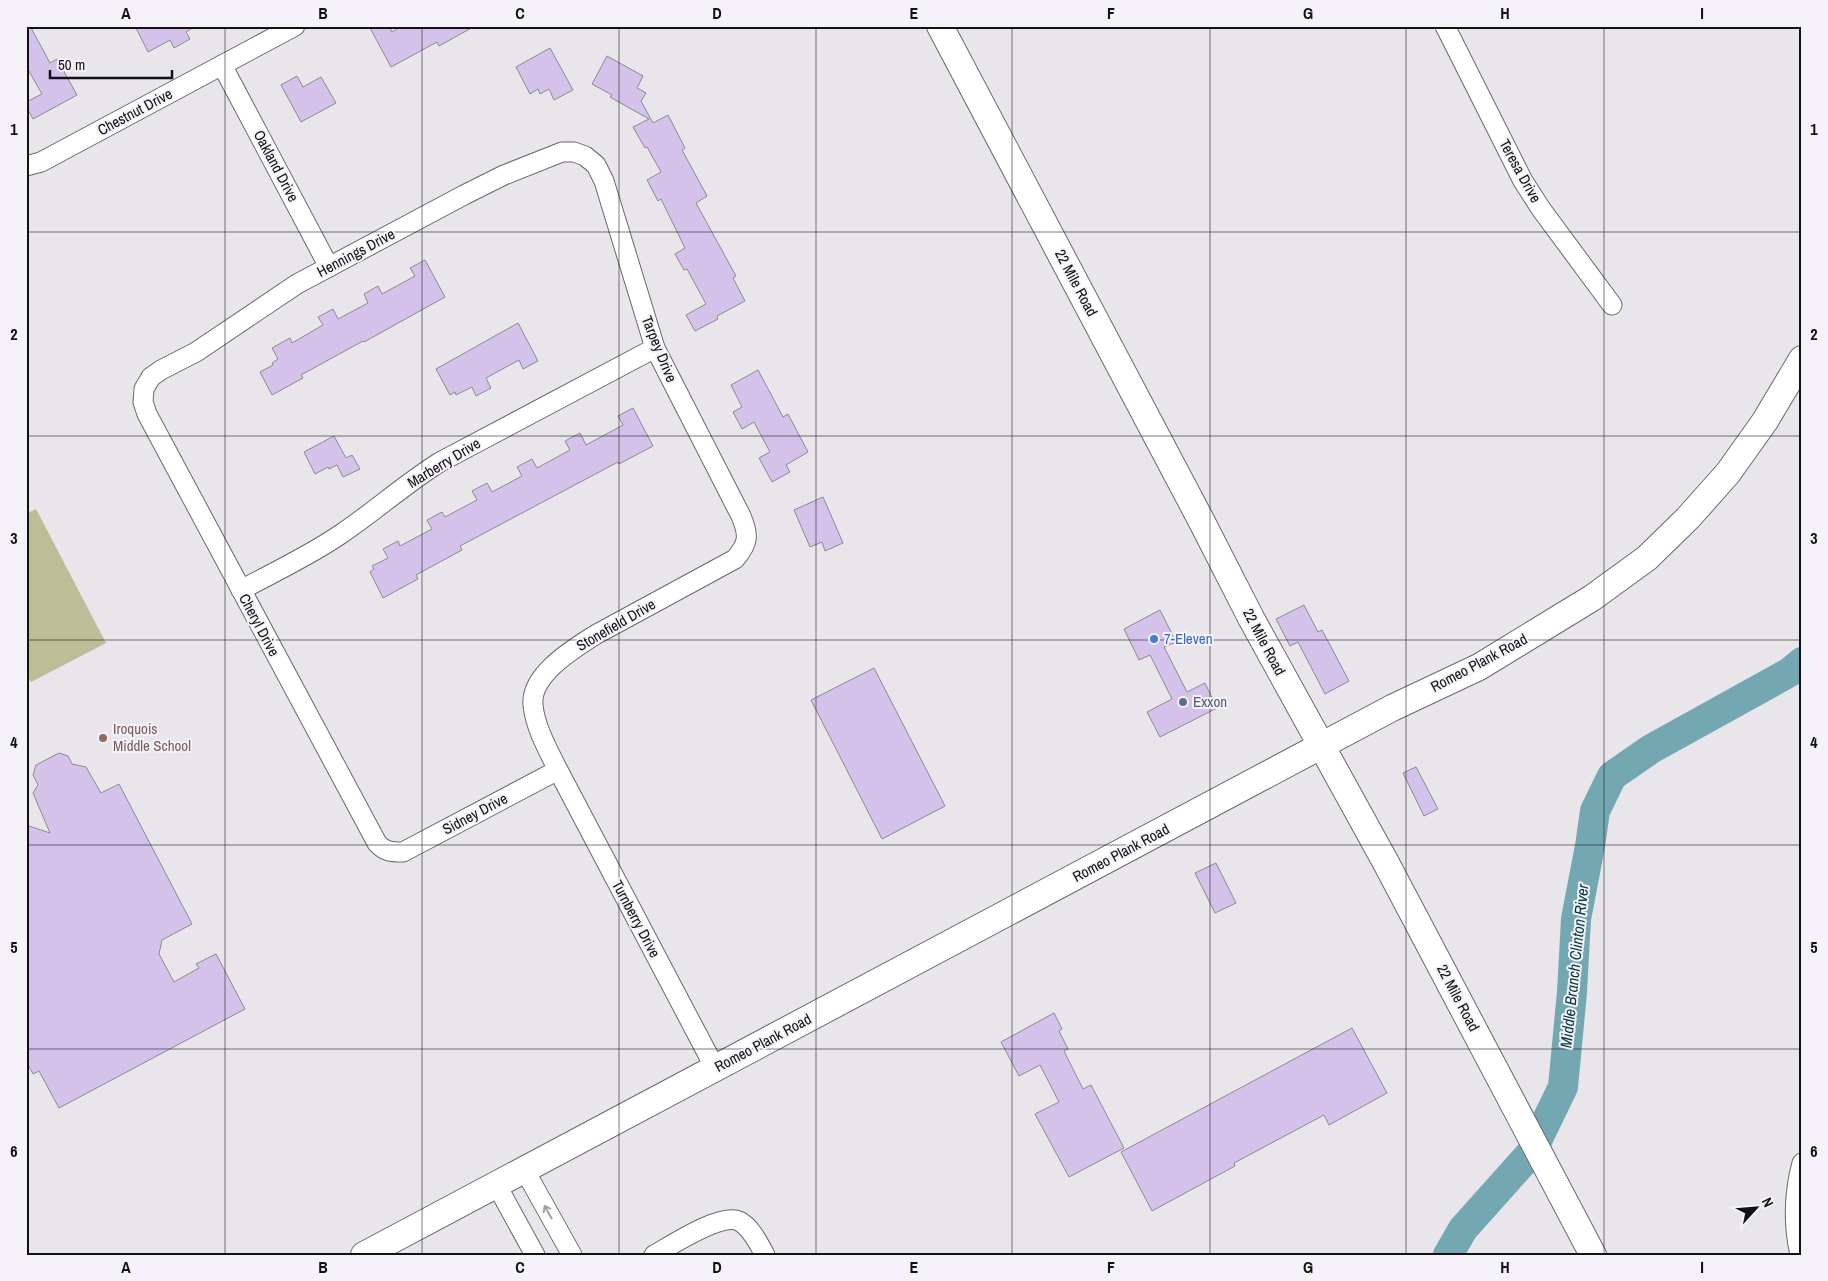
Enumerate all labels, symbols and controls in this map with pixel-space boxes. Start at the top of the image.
text: A [121,2,131,24]
text: B [318,2,328,24]
text: C [515,2,525,24]
text: D [712,2,722,24]
text: E [910,2,919,24]
text: F [1107,2,1115,24]
text: G [1303,2,1313,24]
text: H [1500,2,1510,24]
text: I [1700,2,1704,24]
scale bar [50,48,172,80]
text: 50 m [58,54,85,75]
street label: Chestnut Drive [94,83,176,140]
text: 1 [10,118,18,140]
text: 1 [1810,118,1818,140]
street label: Oakland Drive [249,126,304,206]
street label: Teresa Drive [1494,135,1547,206]
street label: Hennings Drive [313,223,399,282]
street label: 22 Mile Road [1050,246,1103,320]
street label: Tarpey Drive [637,312,682,385]
text: 2 [10,323,18,345]
text: 2 [1810,323,1818,345]
street label: Marberry Drive [403,432,484,493]
text: 3 [10,527,18,549]
text: 3 [1810,527,1818,549]
street label: Cheryl Drive [234,590,285,660]
street label: Stonefield Drive [572,593,659,656]
street label: 22 Mile Road [1238,605,1291,679]
place label: 7-Eleven [1164,628,1213,649]
street label: Romeo Plank Road [1427,628,1531,697]
marker: 7-Eleven [1148,633,1160,645]
place label: Exxon [1193,691,1227,712]
marker: Exxon [1177,696,1189,708]
place label: Iroquois Middle School [113,718,191,756]
text: 4 [10,731,18,753]
text: 4 [1810,731,1818,753]
marker: Iroquois Middle School [97,732,109,744]
street label: Sidney Drive [438,788,511,840]
street label: Romeo Plank Road [1069,818,1173,887]
street label: Turnberry Drive [607,876,666,961]
water label: Middle Branch Clinton River [1554,882,1594,1049]
text: 5 [10,936,18,958]
text: 5 [1810,936,1818,958]
street label: 22 Mile Road [1432,961,1485,1035]
street label: Romeo Plank Road [711,1008,815,1077]
text: 6 [10,1140,18,1162]
text: 6 [1810,1140,1818,1162]
north arrow [1730,1184,1780,1234]
text: N [1758,1195,1778,1210]
one-way arrow [543,1205,553,1220]
text: A [121,1256,131,1278]
text: B [318,1256,328,1278]
text: C [515,1256,525,1278]
text: D [712,1256,722,1278]
text: E [910,1256,919,1278]
text: F [1107,1256,1115,1278]
text: G [1303,1256,1313,1278]
text: H [1500,1256,1510,1278]
text: I [1700,1256,1704,1278]

